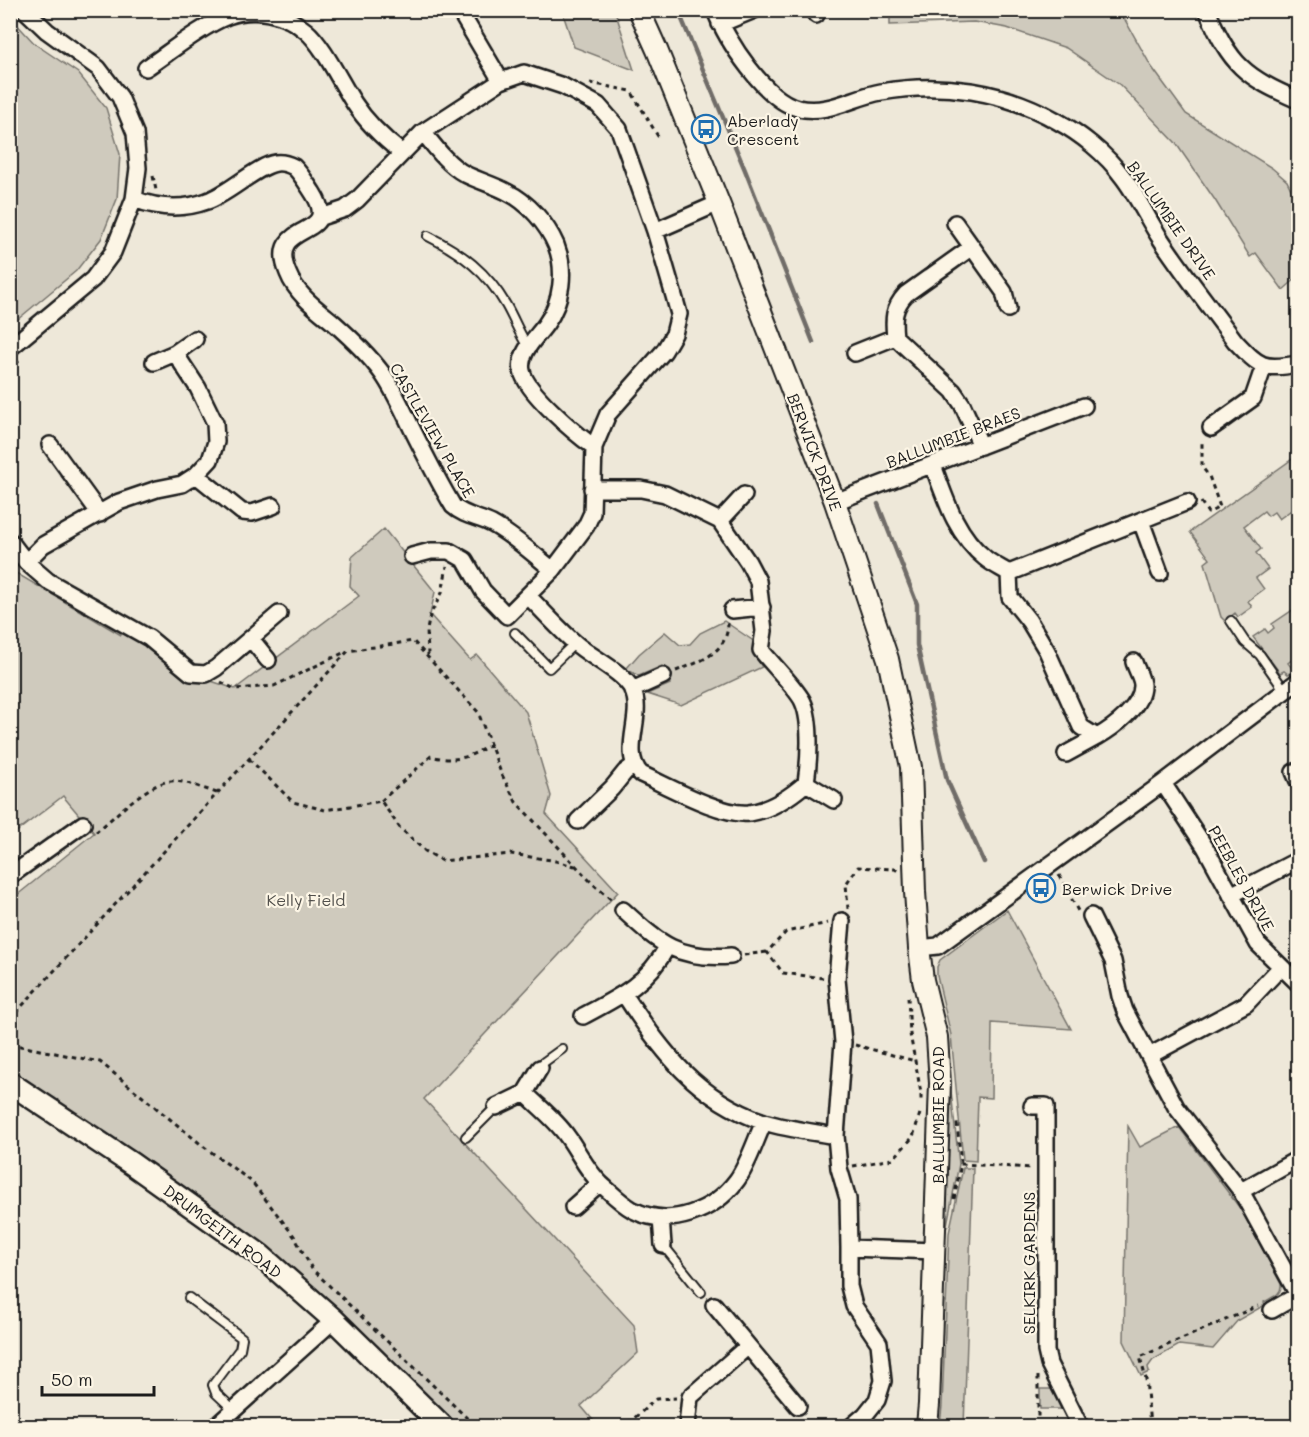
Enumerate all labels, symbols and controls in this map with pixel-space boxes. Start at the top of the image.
place label: Aberlady Crescent [727,110,799,149]
bus stop icon: Aberlady Crescent [690,113,722,145]
street label: BALLUMBIE DRIVE [1123,157,1221,283]
street label: CASTLEVIEW PLACE [386,359,480,501]
street label: BERWICK DRIVE [783,390,847,514]
street label: BALLUMBIE BRAES [883,402,1023,472]
street label: PEEBLES DRIVE [1204,822,1280,934]
bus stop icon: Berwick Drive [1025,872,1057,904]
place label: Berwick Drive [1062,878,1173,899]
park label: Kelly Field [266,889,346,910]
street label: BALLUMBIE ROAD [927,1046,948,1184]
street label: DRUMGEITH ROAD [160,1180,286,1282]
street label: SELKIRK GARDENS [1018,1192,1039,1334]
scale bar [42,1359,154,1397]
text: 50 m [51,1367,93,1391]

